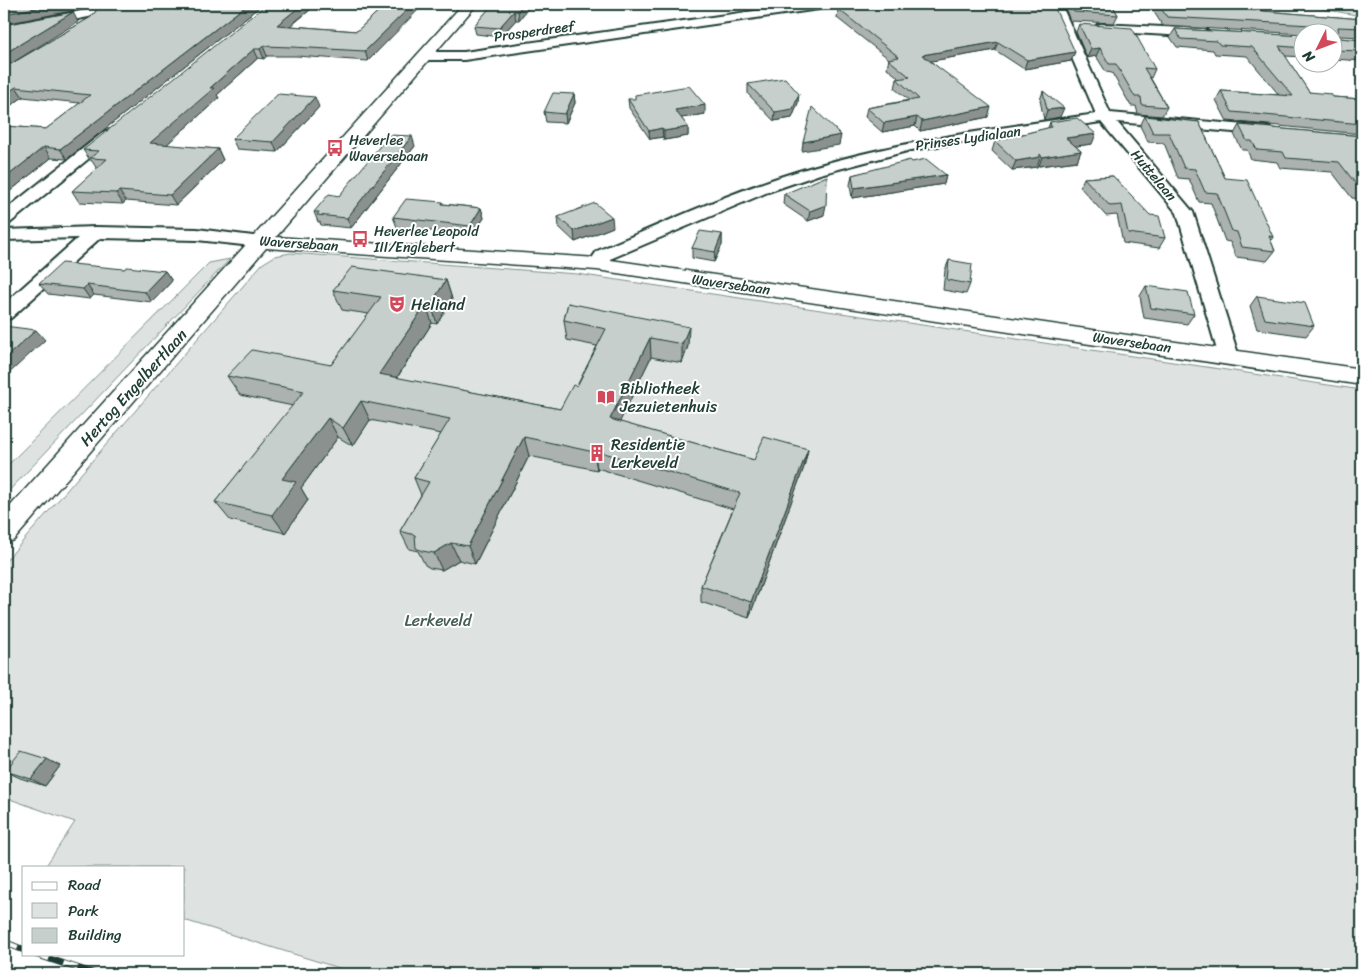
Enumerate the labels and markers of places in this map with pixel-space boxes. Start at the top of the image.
place label: Heverlee Waversebaan [349,128,428,169]
bus stop icon: Heverlee Waversebaan [325,138,345,158]
place label: Heverlee Leopold III/Englebert [373,219,480,260]
bus stop icon: Heverlee Leopold III/Englebert [350,229,370,249]
place label: Heliand [411,290,466,319]
theatre icon: Heliand [387,294,407,314]
place label: Bibliotheek Jezuietenhuis [619,374,718,421]
library icon: Bibliotheek Jezuietenhuis [596,387,616,407]
place label: Residentie Lerkeveld [611,430,685,477]
building icon: Residentie Lerkeveld [587,443,607,463]

